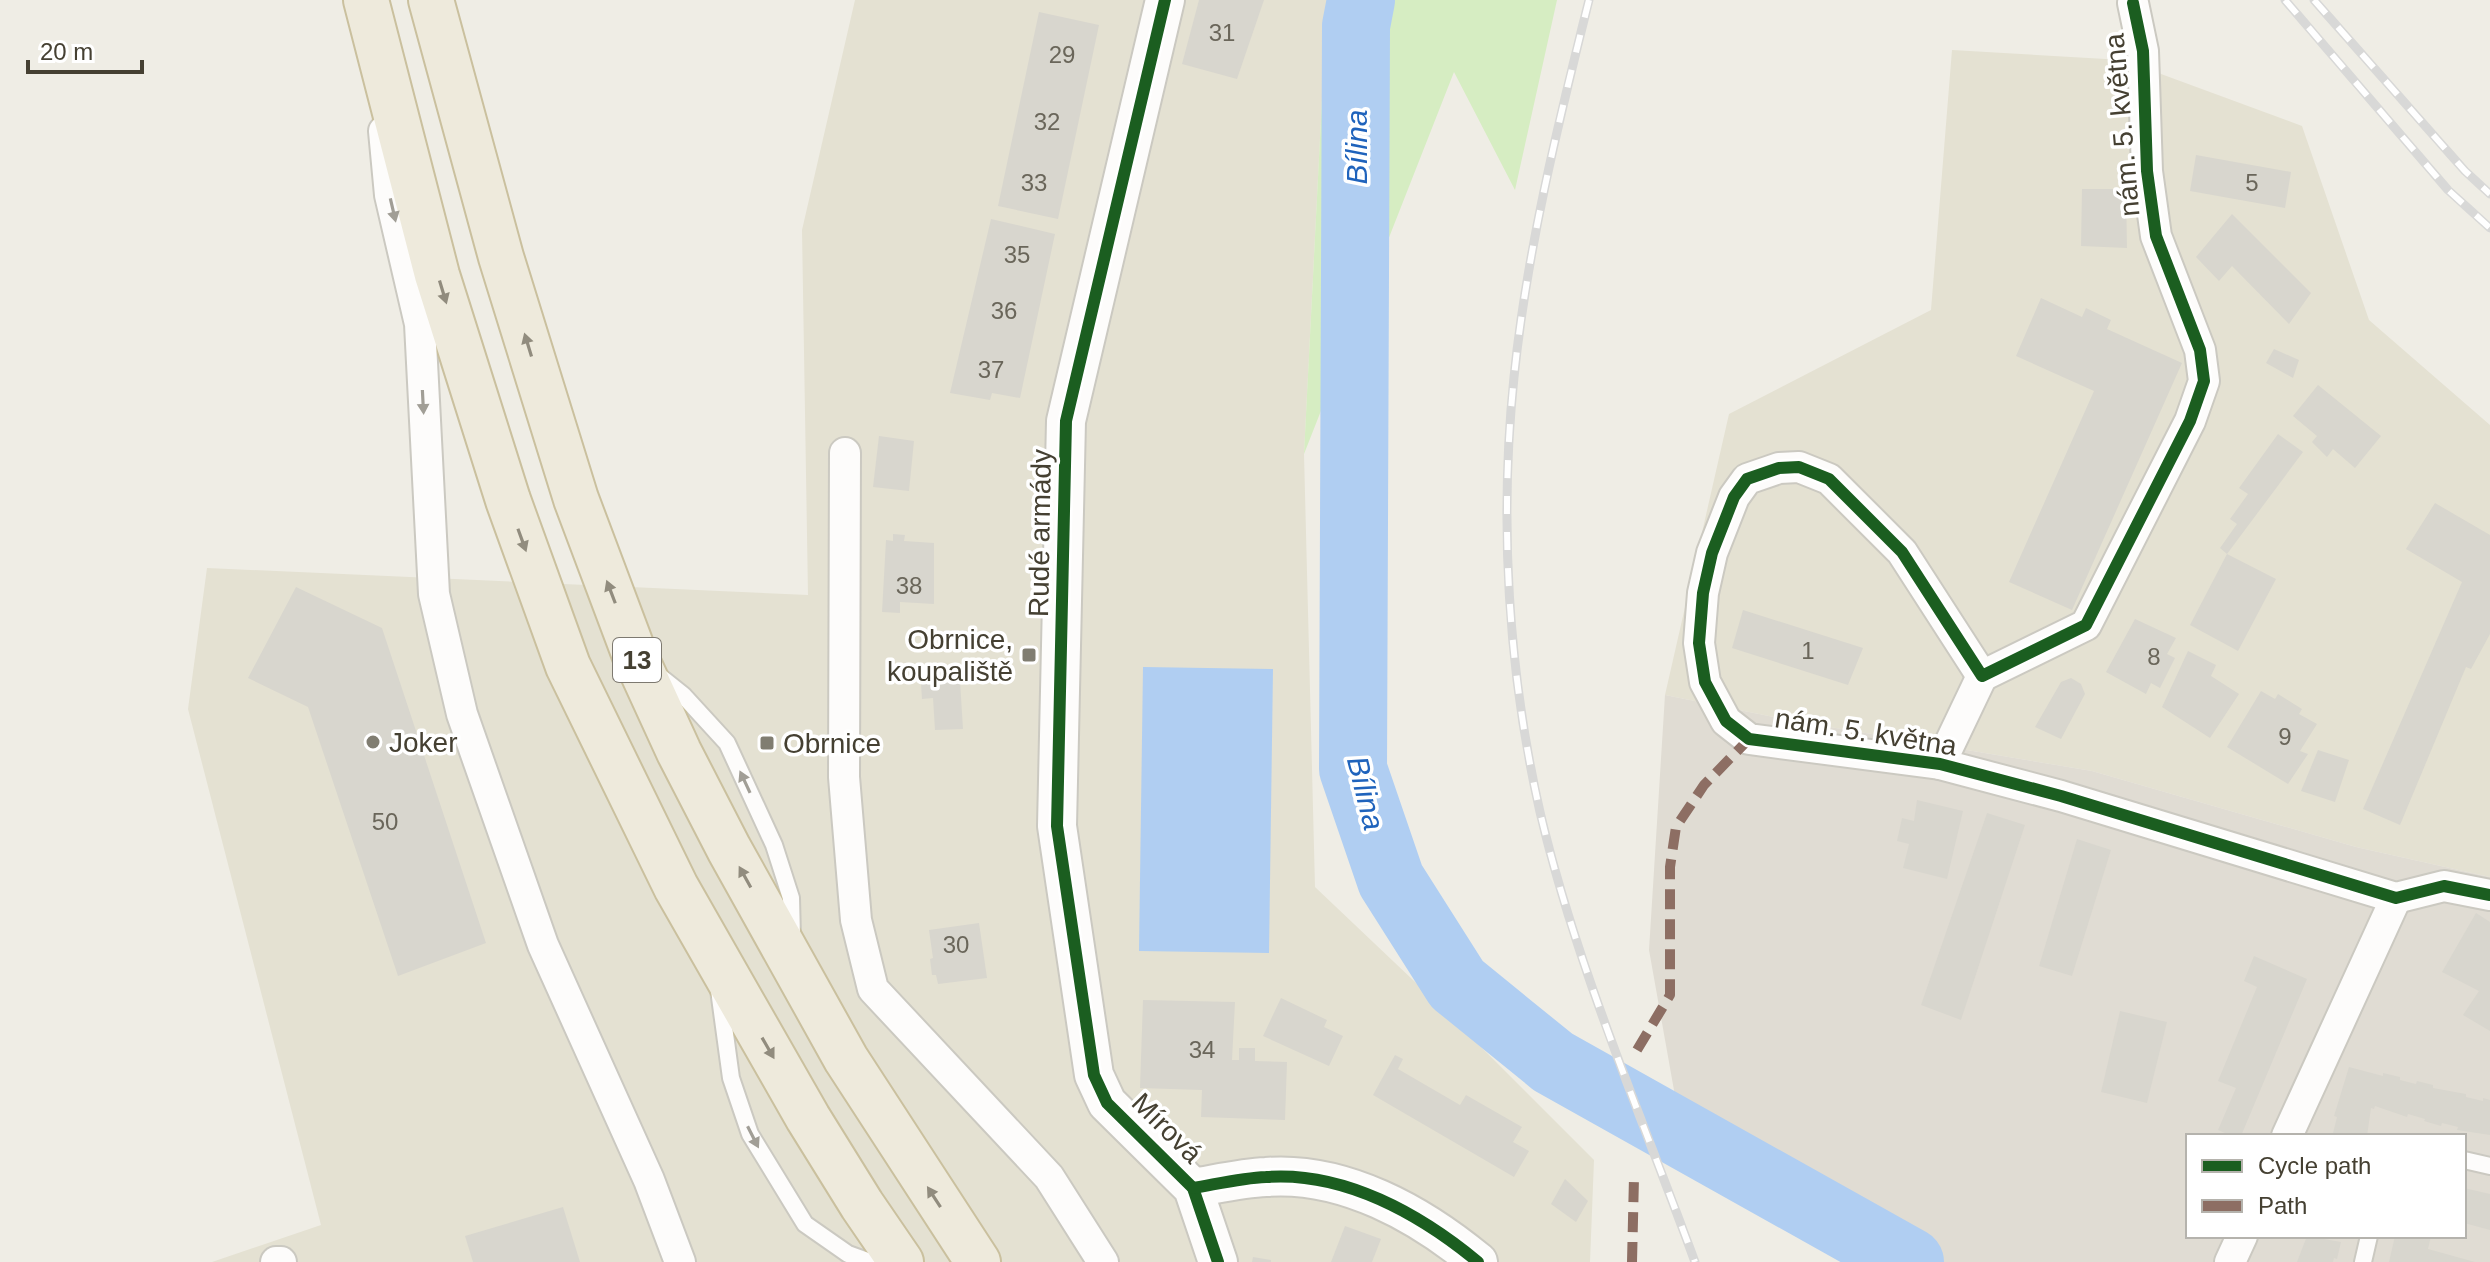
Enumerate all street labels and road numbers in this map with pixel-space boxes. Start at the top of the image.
street label: nám. 5. května [2099,32,2145,218]
street label: Rudé armády [1023,449,1057,617]
road number: 13 [613,638,661,682]
street label: nám. 5. května [1773,702,1960,762]
street label: Mírová [1126,1087,1209,1170]

